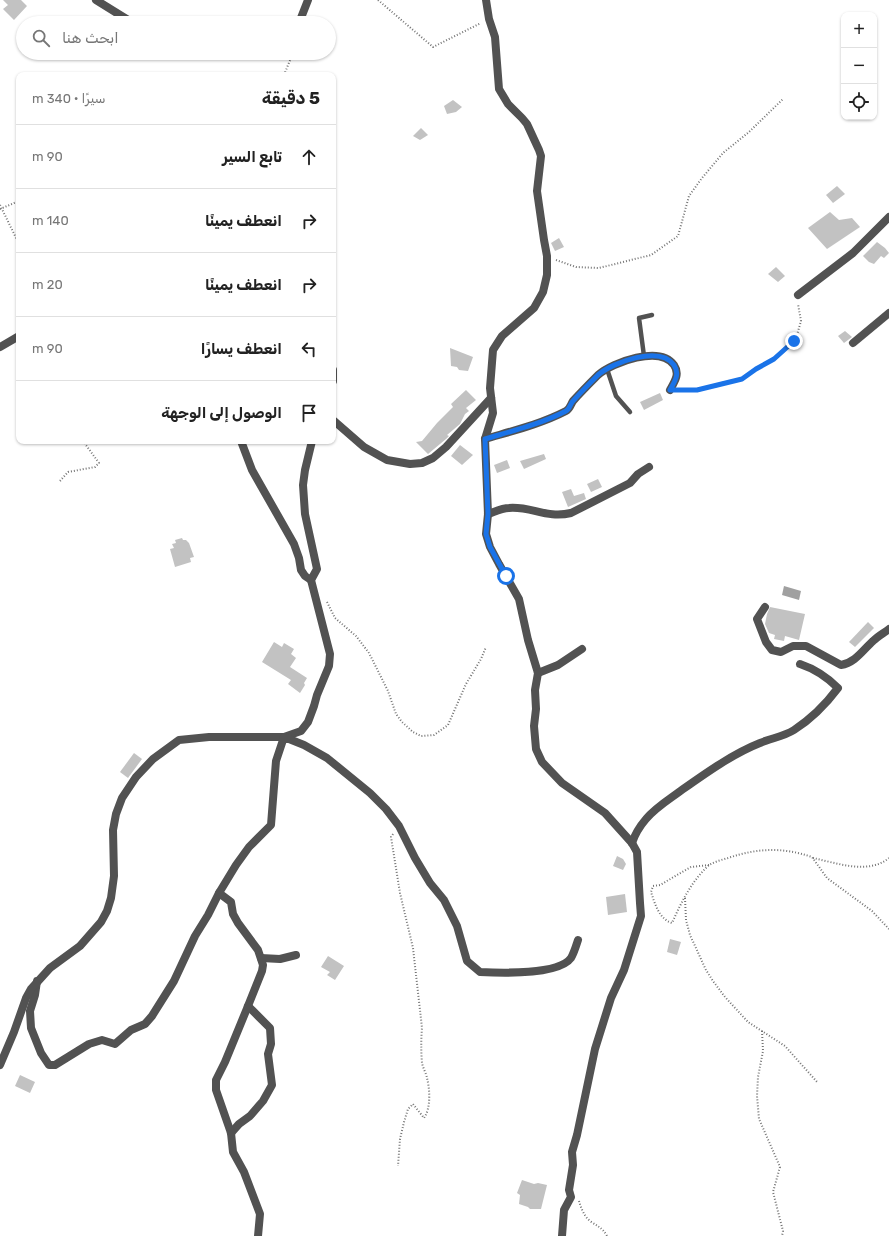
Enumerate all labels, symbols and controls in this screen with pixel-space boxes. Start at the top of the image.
map controls [841,12,877,120]
button: + [841,12,877,48]
search box [16,16,336,60]
icon: search [30,27,52,49]
text: ابحث هنا [62,29,119,47]
button: − [841,48,877,84]
button: locate [841,84,877,120]
text: 5 دقيقة [262,88,320,108]
text: سيرًا · 340 m [32,91,106,106]
icon: ahead [298,146,320,168]
text: تابع السير [222,148,282,166]
text: 90 m [32,149,63,164]
icon: right [298,210,320,232]
text: انعطف يمينًا [205,212,282,230]
text: 140 m [32,213,69,228]
icon: right [298,274,320,296]
text: انعطف يمينًا [205,276,282,294]
text: 20 m [32,277,63,292]
route end [785,332,803,350]
icon: left [298,338,320,360]
text: انعطف يسارًا [201,340,282,358]
text: 90 m [32,341,63,356]
icon: arrive [298,402,320,424]
text: الوصول إلى الوجهة [161,404,282,422]
route start [497,567,515,585]

